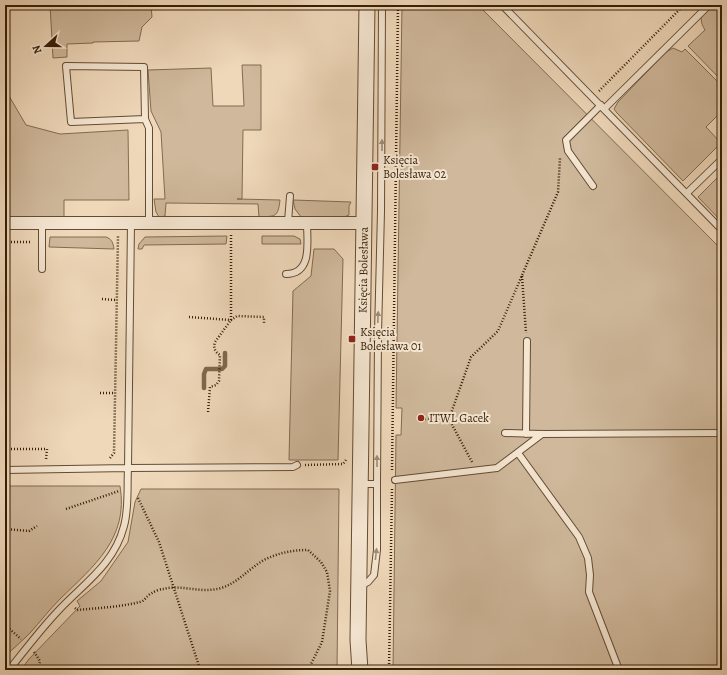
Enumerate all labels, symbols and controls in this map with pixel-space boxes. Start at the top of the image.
north arrow [26,26,66,66]
text: N [29,43,46,56]
one-way arrow [379,138,385,151]
place label: Księcia Bolesława 02 [383,152,446,182]
marker: Księcia Bolesława 02 [370,162,380,172]
street label: Księcia Bolesława [355,226,372,313]
one-way arrow [375,311,382,323]
place label: Księcia Bolesława 01 [360,324,422,354]
marker: Księcia Bolesława 01 [347,334,357,344]
place label: ITWL Gacek [429,410,489,426]
marker: ITWL Gacek [416,413,426,423]
one-way arrow [374,454,380,467]
one-way arrow [373,548,380,560]

